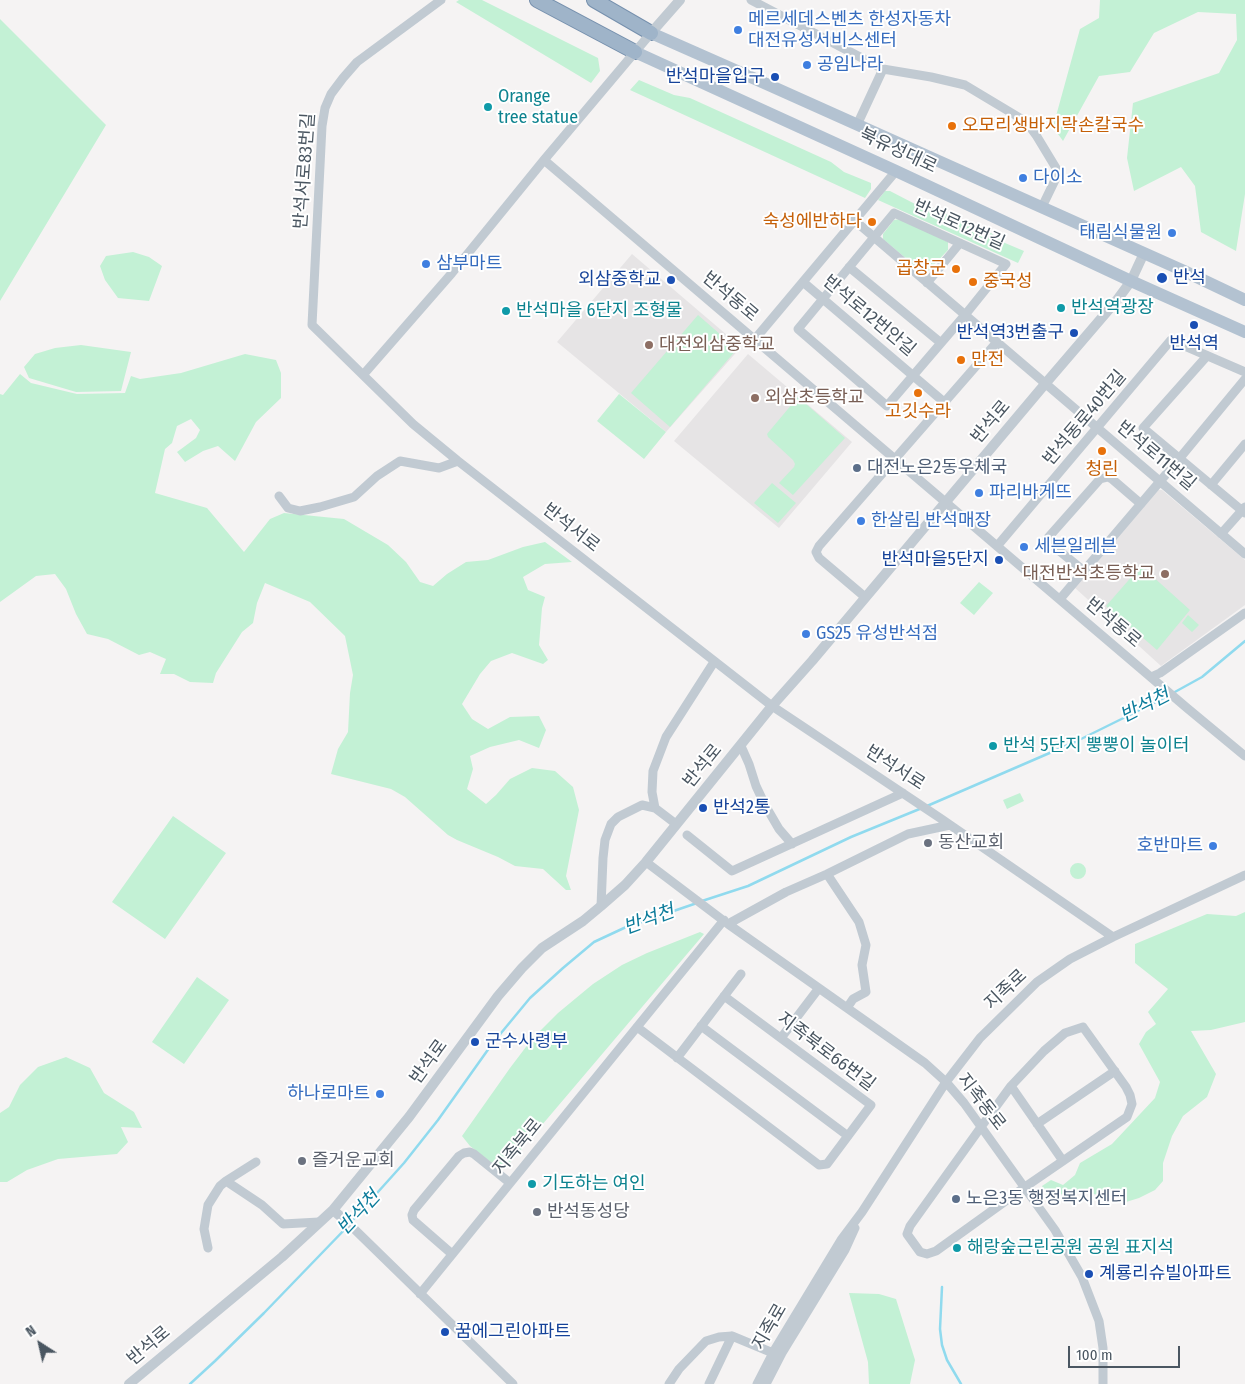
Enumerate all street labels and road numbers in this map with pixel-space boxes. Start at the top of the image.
street label: 반석서로83번길 [290,112,320,230]
street label: 북유성대로 [856,124,940,178]
street label: 반석로12번길 [910,195,1008,255]
street label: 반석동로 [698,267,762,327]
street label: 반석로12번안길 [818,271,920,361]
street label: 반석동로40번길 [1039,366,1131,470]
street label: 반석로 [967,396,1015,448]
street label: 반석로11번길 [1112,417,1200,495]
street label: 반석서로 [538,499,604,557]
street label: 반석동로 [1081,593,1145,653]
street label: 반석로 [679,740,727,792]
street label: 반석서로 [861,741,929,795]
street label: 지족로 [980,965,1032,1015]
street label: 지족북로66번길 [773,1008,879,1096]
street label: 반석로 [406,1036,452,1088]
street label: 지족동로 [952,1069,1010,1135]
street label: 지족북로 [489,1114,547,1180]
street label: 지족로 [748,1300,792,1354]
street label: 반석로 [123,1322,175,1370]

